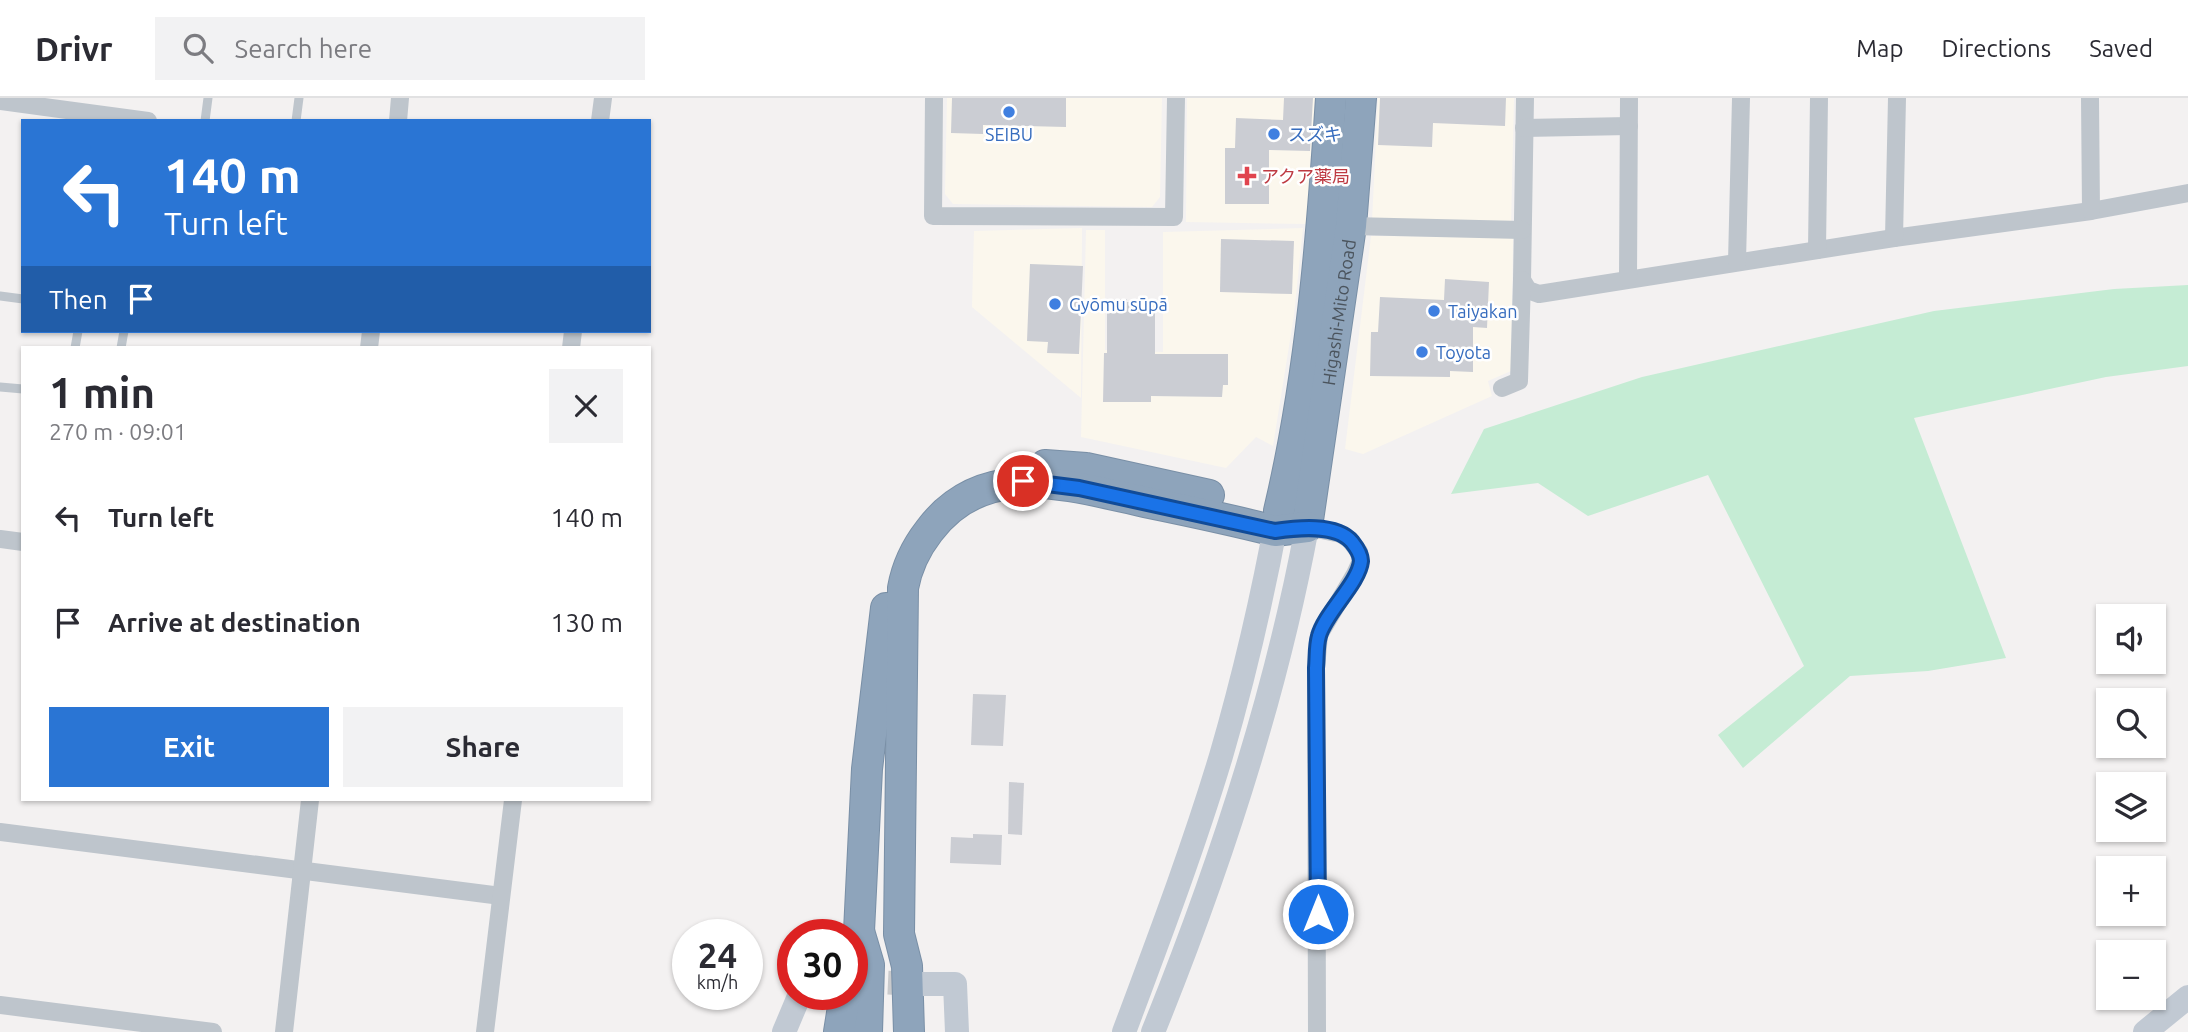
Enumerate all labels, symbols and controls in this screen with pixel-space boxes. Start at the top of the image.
search box [155,17,645,80]
icon: search [179,29,217,67]
text: Drivr [35,30,113,67]
text: Search here [235,34,372,63]
text: Map [1856,35,1903,62]
text: Directions [1941,35,2051,62]
text: Saved [2089,35,2153,62]
marker: SEIBU [1001,104,1017,120]
place label: SEIBU [985,124,1033,144]
place label: スズキ [1288,124,1342,144]
marker: スズキ [1266,126,1282,142]
icon: left [49,147,140,238]
text: 140 m [164,147,301,202]
place label: アクア薬局 [1261,166,1350,186]
marker: アクア薬局 [1239,168,1255,184]
text: Turn left [164,205,288,241]
street label: Higashi-Mito Road [1318,238,1359,387]
icon: arrive [122,280,160,318]
text: Then [49,285,108,314]
place label: Gyōmu sūpā [1069,294,1168,314]
marker: Gyōmu sūpā [1047,296,1063,312]
place label: Taiyakan [1448,301,1517,321]
marker: Taiyakan [1426,303,1442,319]
place label: Toyota [1436,342,1491,362]
marker: Toyota [1414,344,1430,360]
text: 1 min [49,369,155,416]
button: close [549,369,623,443]
text: 270 m · 09:01 [49,419,187,444]
pin [993,451,1053,511]
icon: arrive [1004,462,1042,500]
icon: left [49,499,87,537]
text: Turn left [108,503,214,532]
text: 140 m [551,503,623,532]
icon: arrive [49,604,87,642]
map controls [2096,604,2166,1010]
button: sound [2096,604,2166,674]
text: Arrive at destination [108,608,361,637]
text: 130 m [551,608,623,637]
button: search [2096,688,2166,758]
button: Exit [49,707,329,787]
button: Share [343,707,623,787]
button: layers [2096,772,2166,842]
button: + [2096,856,2166,926]
position arrow [1281,877,1355,951]
speed limit sign: 30 [777,919,868,1010]
text: 24 [698,935,737,975]
button: − [2096,940,2166,1010]
text: km/h [697,972,738,992]

